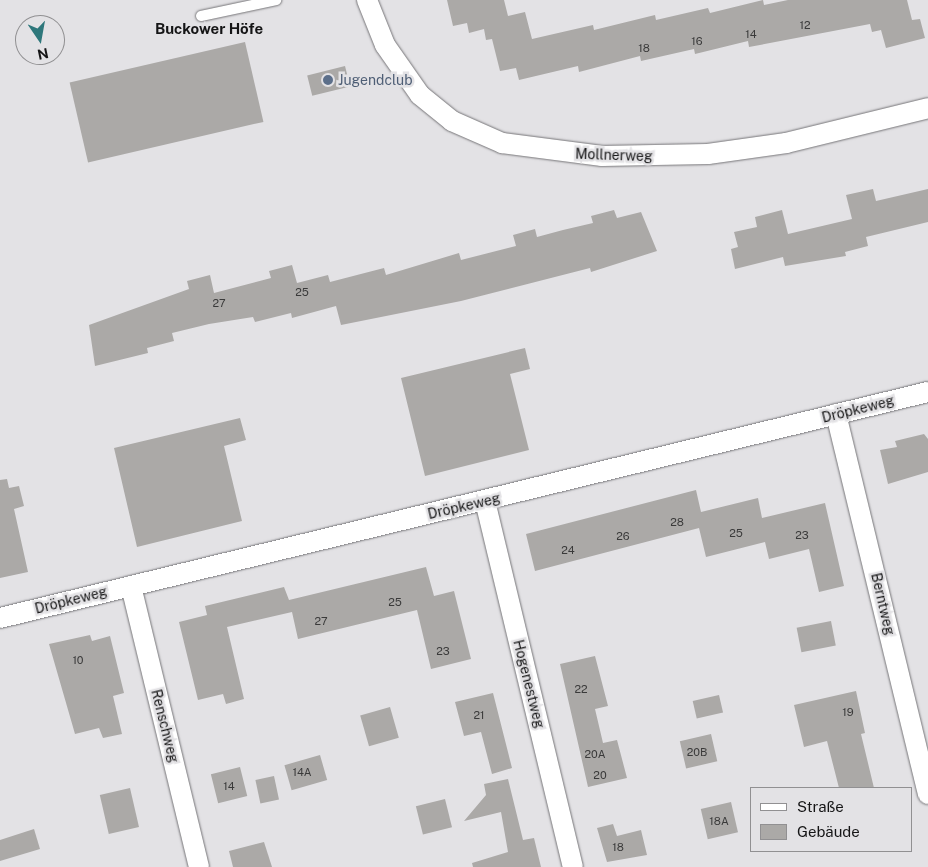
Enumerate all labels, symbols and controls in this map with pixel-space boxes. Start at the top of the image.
north arrow [15,15,65,65]
house number: 12 [799,18,811,32]
district label: Buckower Höfe [155,20,263,38]
house number: 14 [745,27,757,41]
house number: 16 [691,34,703,48]
house number: 18 [638,41,650,55]
text: N [36,45,50,63]
place label: Jugendclub [338,72,412,88]
marker: Jugendclub [322,74,334,86]
street label: Mollnerweg [575,145,653,165]
house number: 25 [295,285,309,299]
house number: 27 [212,296,226,310]
street label: Dröpkeweg [820,392,896,426]
street label: Dröpkeweg [426,489,502,523]
house number: 28 [670,515,684,529]
house number: 25 [729,526,743,540]
house number: 23 [795,528,809,542]
house number: 26 [616,529,630,543]
house number: 24 [561,543,575,557]
street label: Berntweg [868,571,898,637]
street label: Dröpkeweg [33,583,109,617]
house number: 25 [388,595,402,609]
house number: 27 [314,614,328,628]
street label: Hogenestweg [510,638,548,730]
house number: 23 [436,644,450,658]
house number: 10 [72,653,84,667]
house number: 22 [574,682,588,696]
street label: Renschweg [148,688,182,764]
house number: 19 [842,705,854,719]
house number: 21 [473,708,485,722]
house number: 20B [687,745,707,759]
house number: 20A [584,747,606,761]
house number: 14A [292,765,312,779]
house number: 20 [593,768,607,782]
house number: 14 [223,779,235,793]
legend [750,787,913,852]
text: Straße [797,798,844,815]
house number: 18A [709,814,729,828]
text: Gebäude [797,823,860,840]
house number: 18 [612,840,624,854]

